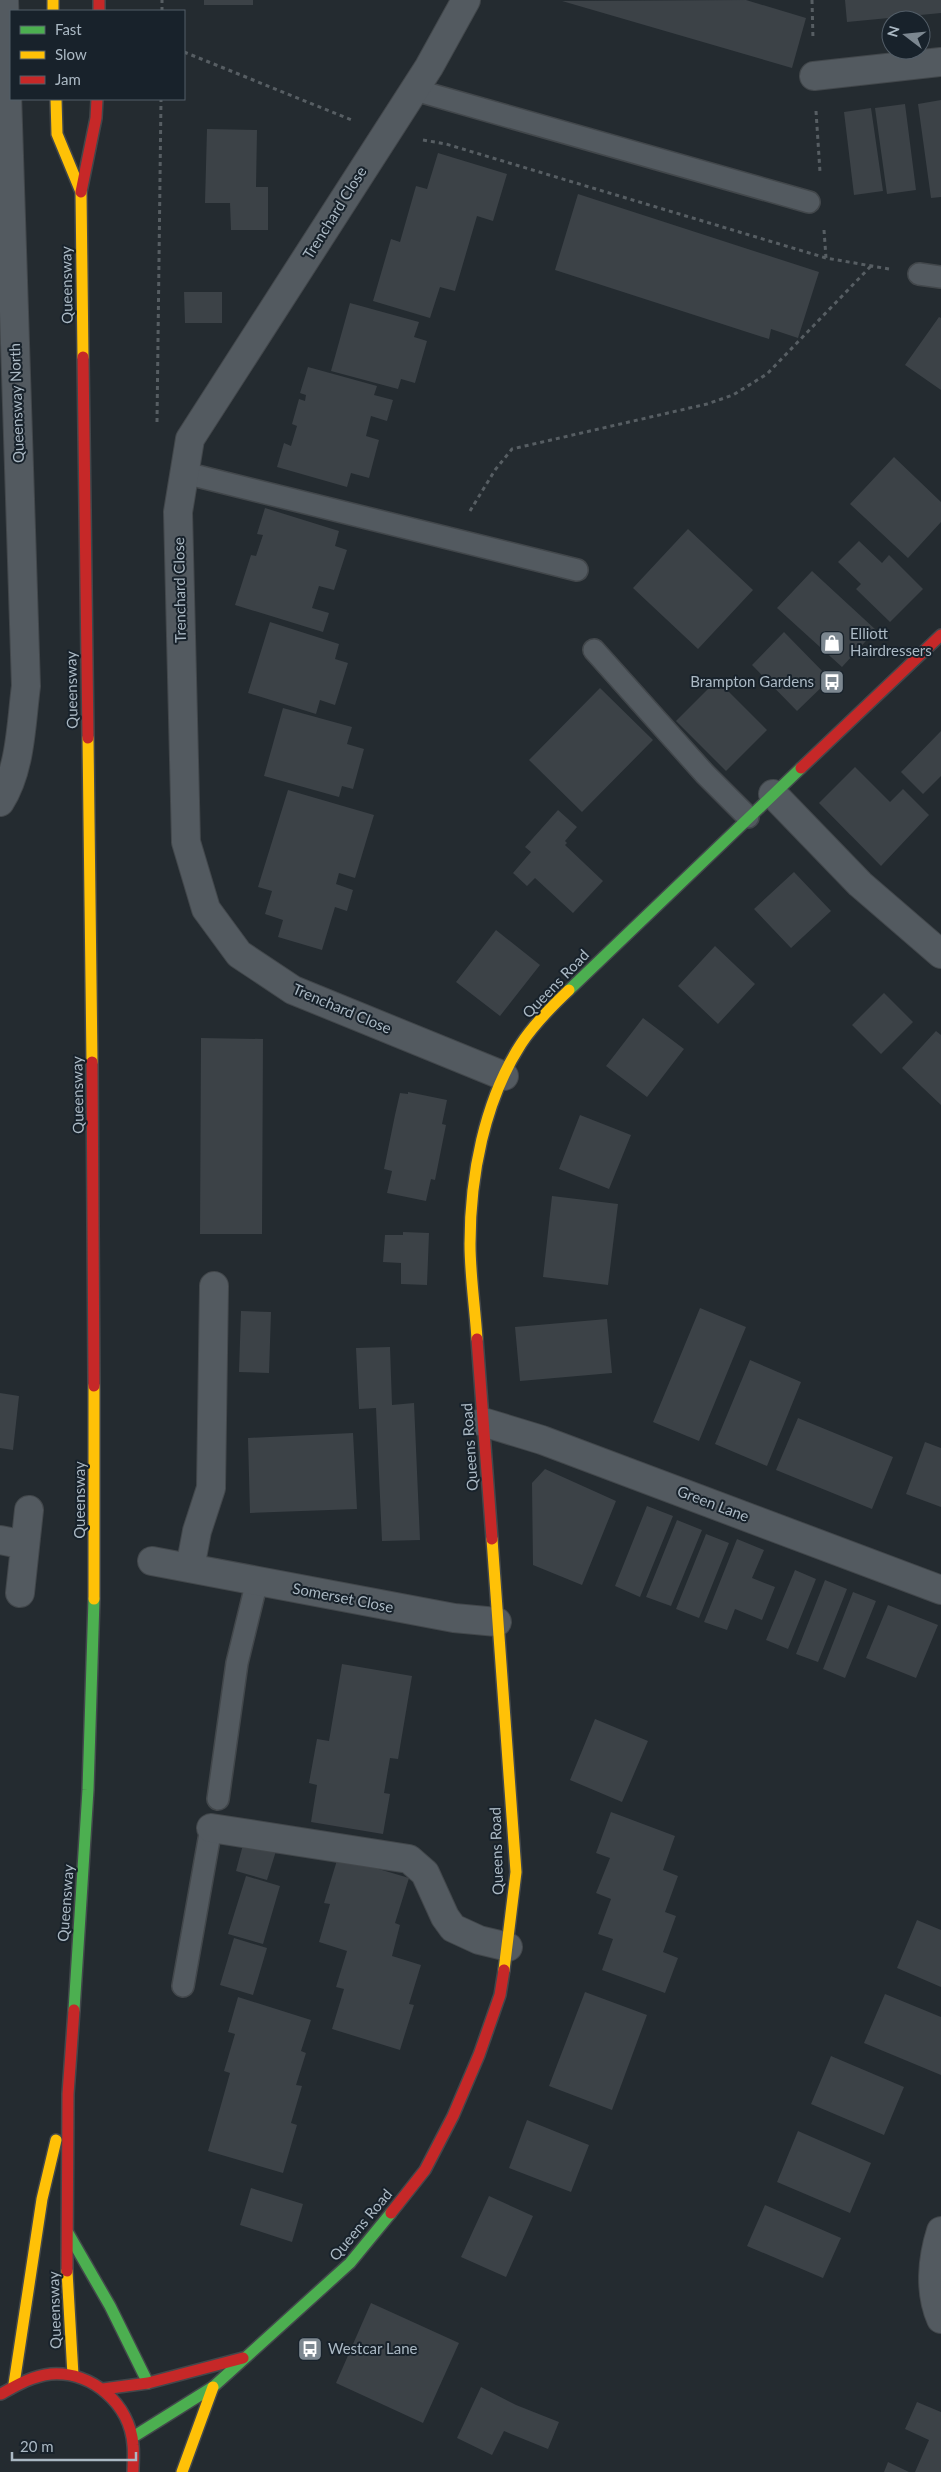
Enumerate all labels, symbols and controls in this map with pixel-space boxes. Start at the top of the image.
legend [10,10,185,100]
north arrow [881,10,931,60]
text: Fast [55,20,82,38]
text: N [883,24,903,39]
text: Slow [55,45,87,63]
text: Jam [55,70,81,88]
street label: Trenchard Close [299,163,370,262]
street label: Queensway [56,246,76,324]
street label: Queensway North [5,343,27,463]
street label: Trenchard Close [169,537,189,643]
place label: Elliott Hairdressers [850,624,932,659]
shop icon: Elliott Hairdressers [819,630,845,656]
street label: Queensway [61,651,81,729]
bus stop icon: Brampton Gardens [819,669,845,695]
place label: Brampton Gardens [690,672,814,690]
street label: Queens Road [518,945,592,1021]
street label: Trenchard Close [290,979,395,1037]
street label: Queensway [67,1056,87,1134]
street label: Queens Road [457,1403,481,1492]
street label: Queensway [70,1461,88,1539]
street label: Green Lane [675,1481,752,1525]
street label: Somerset Close [291,1578,395,1616]
street label: Queens Road [485,1807,507,1895]
street label: Queensway [53,1863,77,1942]
street label: Queens Road [325,2185,395,2264]
street label: Queensway [44,2271,64,2349]
bus stop icon: Westcar Lane [297,2336,323,2362]
place label: Westcar Lane [328,2339,418,2357]
scale bar [12,2430,136,2462]
text: 20 m [20,2437,54,2455]

